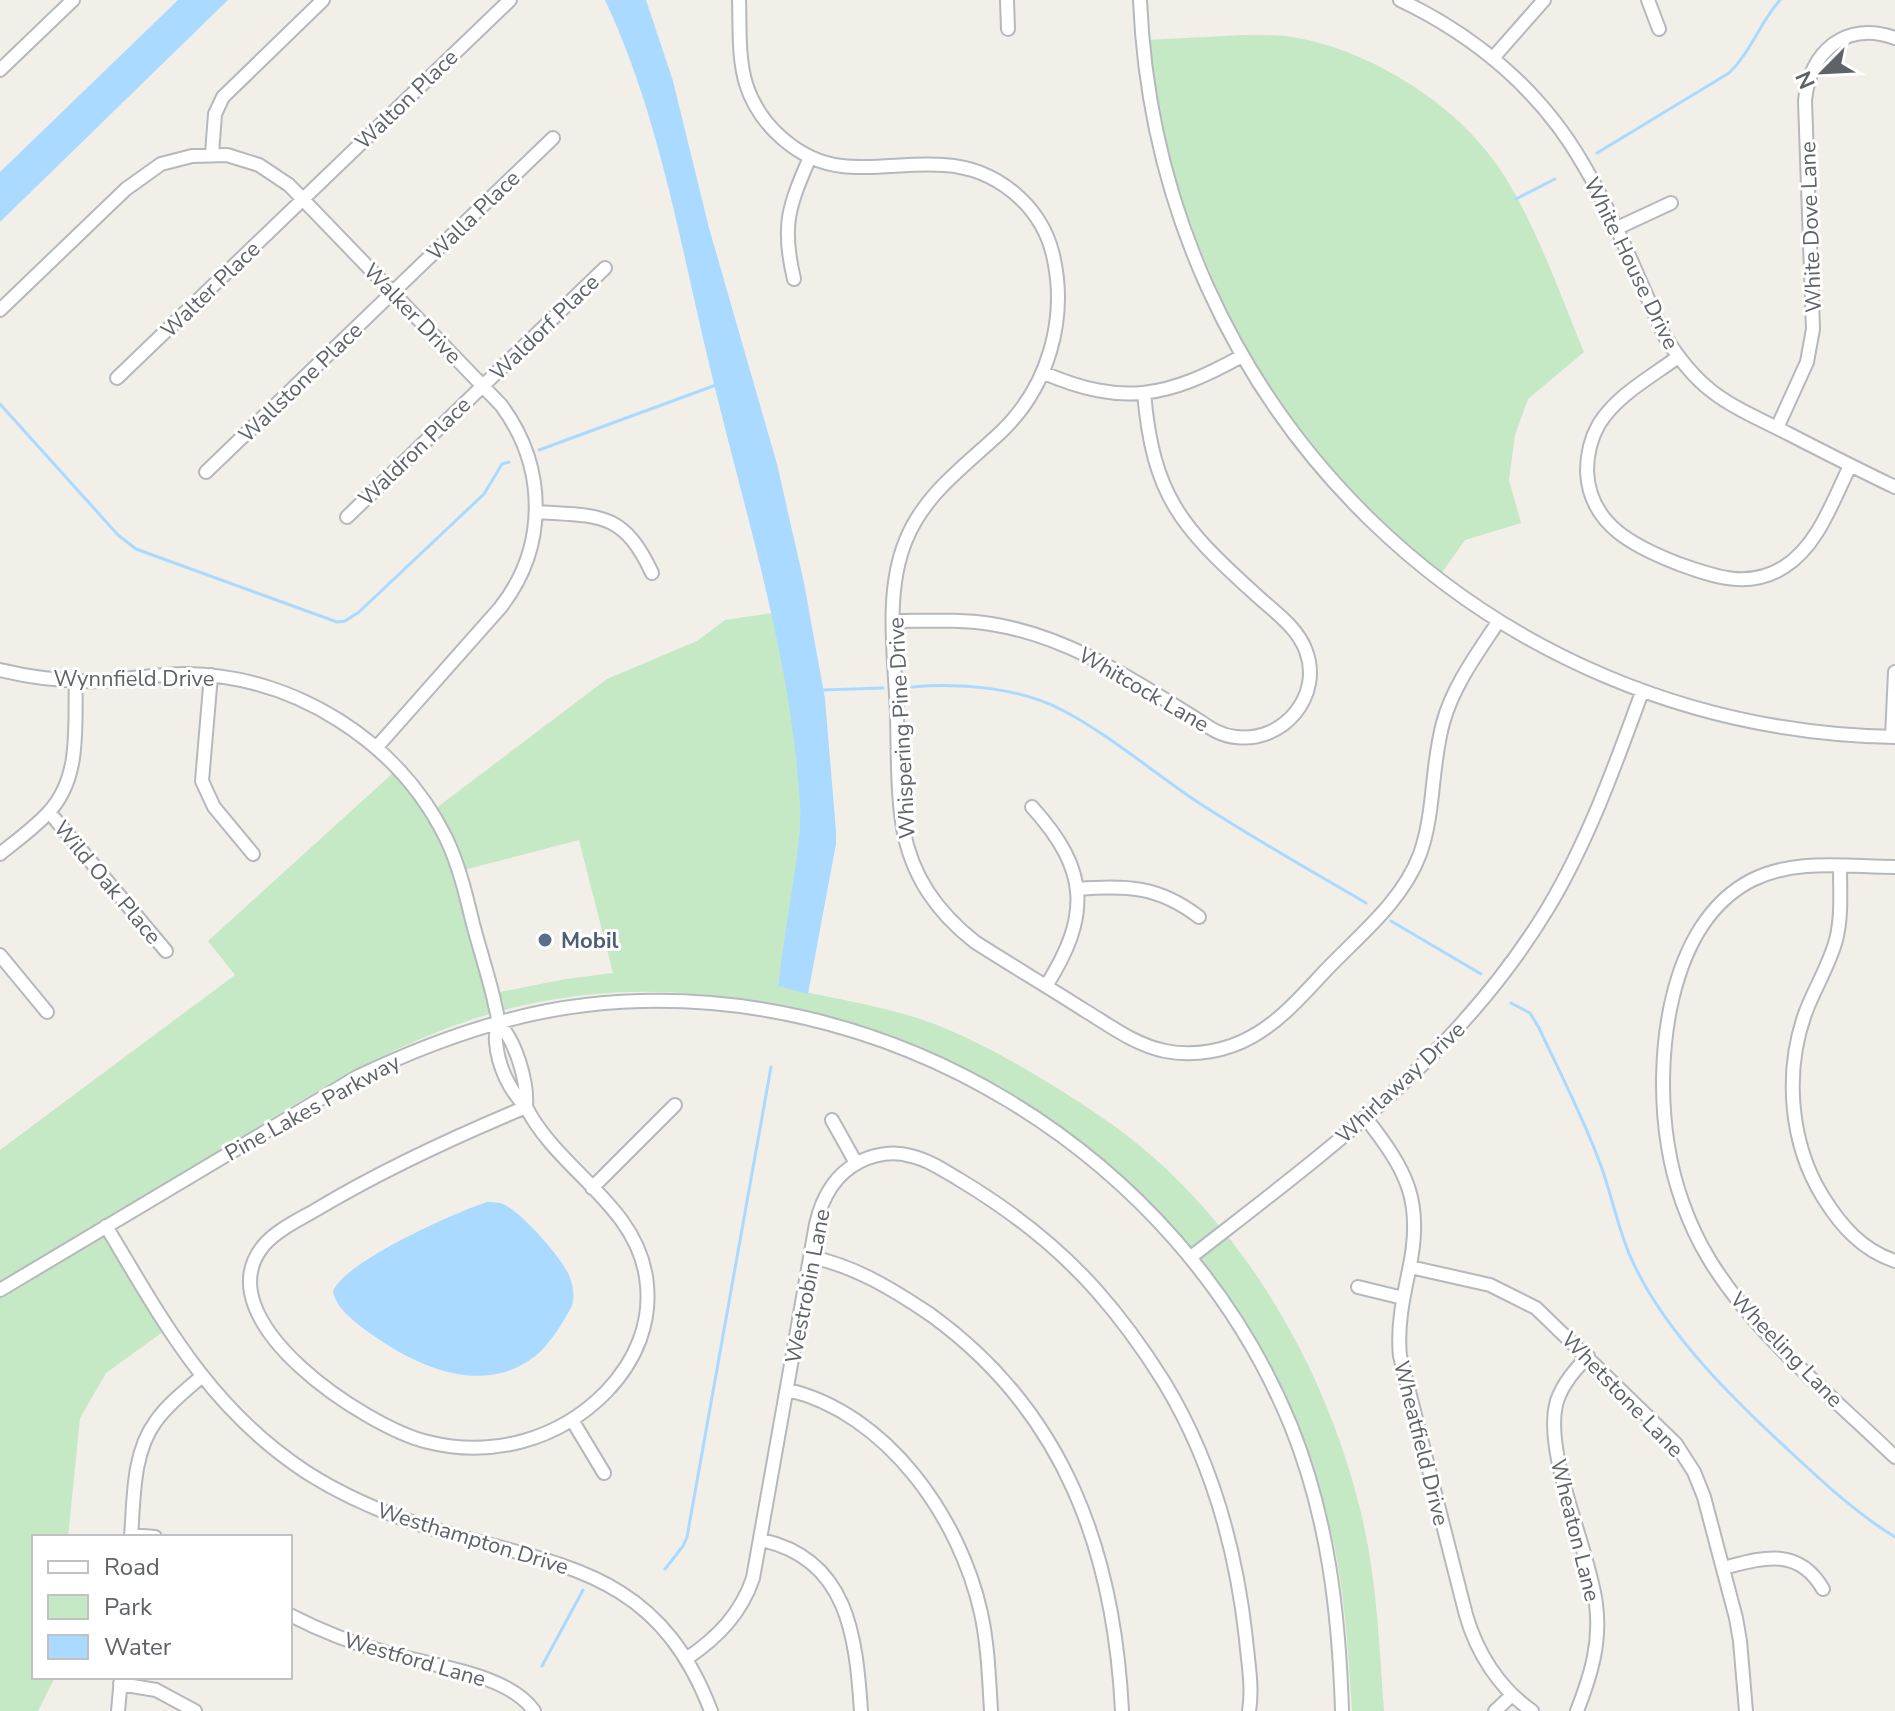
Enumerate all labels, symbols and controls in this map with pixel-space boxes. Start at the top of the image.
north arrow [1783,32,1863,112]
street label: Walton Place [349,43,465,157]
text: N [1789,66,1823,93]
street label: White Dove Lane [1793,141,1829,313]
street label: Walla Place [421,164,527,268]
street label: White House Drive [1576,172,1686,355]
street label: Walter Place [154,235,267,345]
street label: Walker Drive [357,257,468,371]
street label: Waldorf Place [483,268,606,388]
street label: Wallstone Place [232,316,369,450]
street label: Waldron Place [352,390,478,513]
street label: Whispering Pine Drive [881,616,923,840]
street label: Whitcock Lane [1073,640,1214,739]
street label: Wynnfield Drive [54,664,214,694]
street label: Wild Oak Place [47,814,168,951]
place label: Mobil [561,926,619,956]
marker: Mobil [536,931,554,949]
street label: Whirlaway Drive [1329,1015,1472,1151]
street label: Pine Lakes Parkway [220,1047,406,1168]
street label: Westrobin Lane [778,1206,838,1366]
street label: Wheeling Lane [1723,1285,1849,1414]
street label: Whetstone Lane [1555,1325,1690,1464]
street label: Wheatfield Drive [1386,1358,1456,1529]
street label: Wheaton Lane [1543,1456,1607,1605]
street label: Westhampton Drive [373,1496,572,1582]
legend [32,1535,292,1679]
text: Road [104,1551,160,1583]
text: Park [104,1591,153,1623]
street label: Westford Lane [340,1625,489,1695]
text: Water [104,1631,172,1663]

